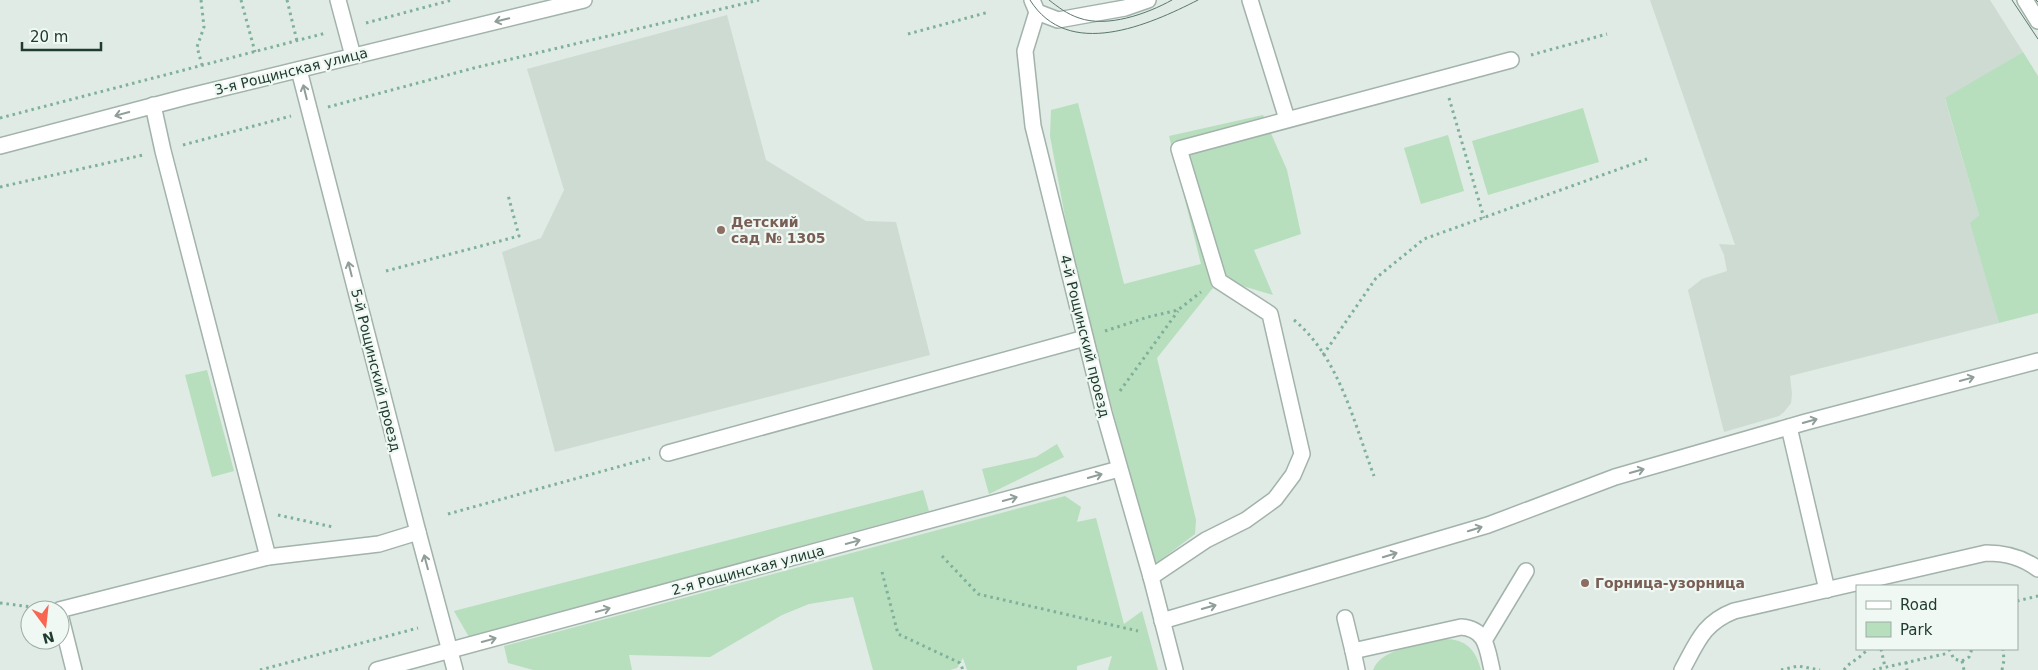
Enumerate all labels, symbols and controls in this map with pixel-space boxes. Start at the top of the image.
one-way arrow [495,16,511,25]
scale bar [22,20,101,52]
text: 20 m [30,28,68,46]
street label: 3-я Рощинская улица [213,44,369,98]
one-way arrow [300,84,309,100]
one-way arrow [114,110,130,119]
place label: Детский сад № 1305 [731,214,826,246]
marker: Детский сад № 1305 [715,224,727,236]
street label: 4-й Рощинский проезд [1057,253,1113,419]
one-way arrow [345,262,355,278]
street label: 5-й Рощинский проезд [348,287,404,453]
one-way arrow [1959,374,1975,384]
one-way arrow [1801,415,1817,425]
one-way arrow [1629,465,1645,475]
one-way arrow [1086,471,1102,481]
one-way arrow [1002,494,1018,503]
one-way arrow [1467,523,1483,533]
one-way arrow [845,536,861,546]
street label: 2-я Рощинская улица [670,542,826,598]
one-way arrow [1382,549,1398,559]
one-way arrow [421,555,430,571]
place label: Горница-узорница [1595,575,1745,591]
marker: Горница-узорница [1579,577,1591,589]
legend [1856,585,2018,650]
text: Road [1900,596,1938,614]
north arrow [20,600,70,650]
one-way arrow [1200,602,1216,612]
one-way arrow [595,604,611,614]
text: Park [1900,621,1933,639]
text: N [41,628,56,647]
one-way arrow [480,635,496,645]

